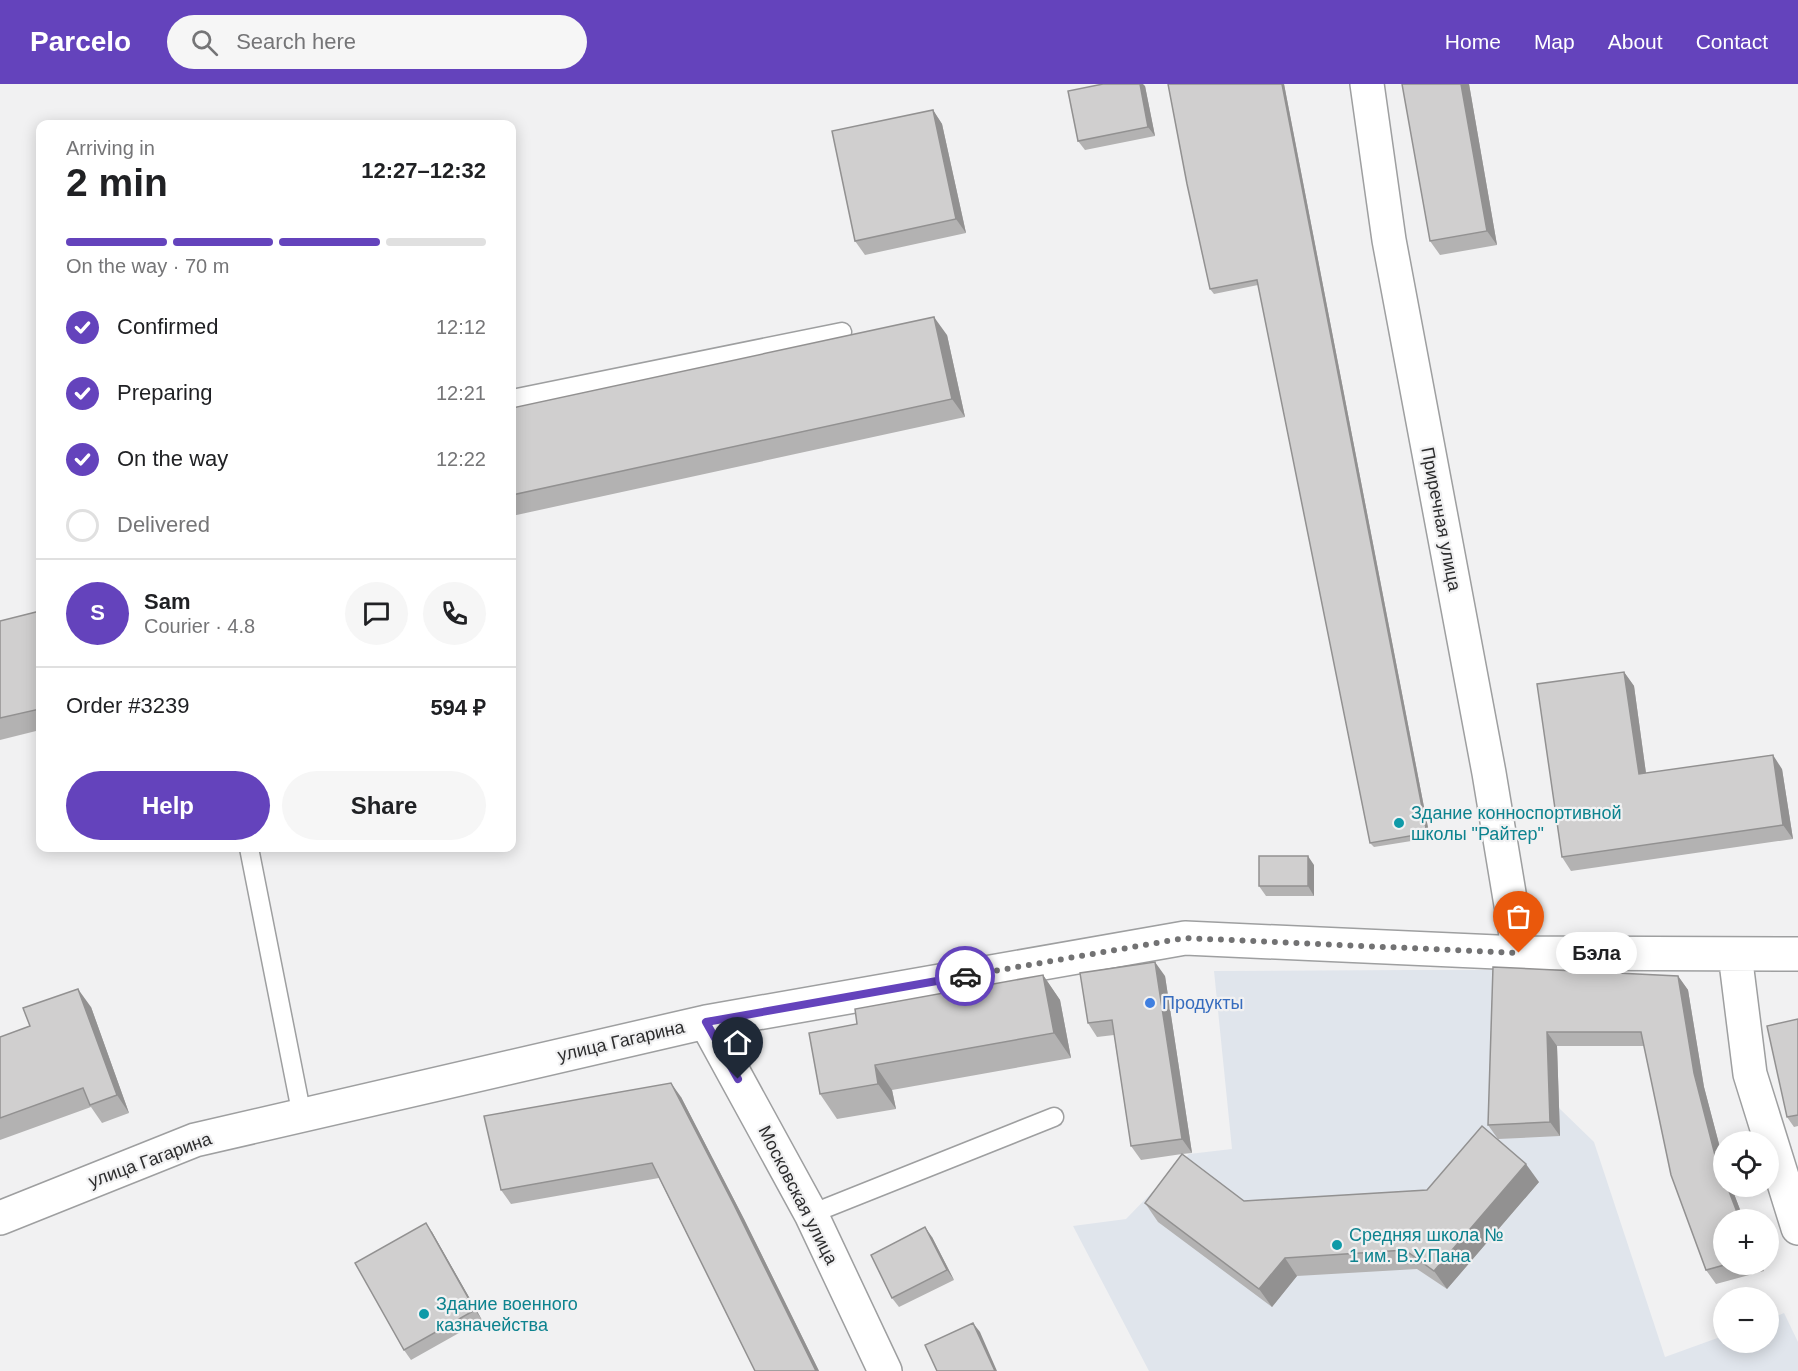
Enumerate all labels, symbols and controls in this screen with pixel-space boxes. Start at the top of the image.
search box [167,15,587,69]
text: Parcelo [30,26,131,57]
icon: search [188,26,221,59]
text: Search here [236,29,356,54]
text: Home [1445,30,1501,53]
text: Map [1534,30,1575,53]
text: About [1608,30,1663,53]
text: Contact [1696,30,1768,53]
text: Arriving in [66,137,155,159]
text: 12:27–12:32 [361,158,486,183]
text: 2 min [66,161,168,204]
text: On the way · 70 m [66,255,229,277]
icon: check [66,311,99,344]
text: Confirmed [117,314,218,339]
text: 12:12 [436,316,486,338]
icon: check [66,377,99,410]
text: Preparing [117,380,212,405]
text: 12:21 [436,382,486,404]
icon: check [66,443,99,476]
street label: Приречная улица [1417,445,1465,594]
text: On the way [117,446,228,471]
text: 12:22 [436,448,486,470]
text: Delivered [117,512,210,537]
button: chat [345,582,408,645]
button: phone [423,582,486,645]
text: Sam [144,589,190,614]
text: S [90,600,105,625]
text: Courier · 4.8 [144,615,255,637]
text: Order #3239 [66,693,190,718]
text: 594 ₽ [430,695,486,720]
button: Help [66,771,270,840]
button: Share [282,771,486,840]
place label: Здание конноспортивной школы "Райтер" [1411,803,1622,844]
marker: Здание конноспортивной школы "Райтер" [1392,816,1406,830]
pin [1493,891,1544,953]
icon: bag [1502,900,1535,933]
callout: Бэла [1555,932,1636,974]
text: Бэла [1572,942,1621,964]
courier [935,946,995,1006]
icon: car [949,960,982,993]
place label: Продукты [1162,993,1243,1013]
marker: Продукты [1143,996,1157,1010]
street label: улица Гагарина [556,1016,687,1065]
pin [712,1017,763,1079]
icon: home [721,1026,754,1059]
street label: Московская улица [754,1122,842,1269]
street label: улица Гагарина [86,1128,215,1192]
map controls [1713,1131,1779,1353]
button: locate [1713,1131,1779,1197]
button: + [1713,1209,1779,1275]
place label: Средняя школа № 1 им. В.У.Пана [1349,1225,1504,1266]
marker: Средняя школа № 1 им. В.У.Пана [1330,1238,1344,1252]
button: − [1713,1287,1779,1353]
place label: Здание военного казначейства [436,1294,578,1335]
marker: Здание военного казначейства [417,1307,431,1321]

